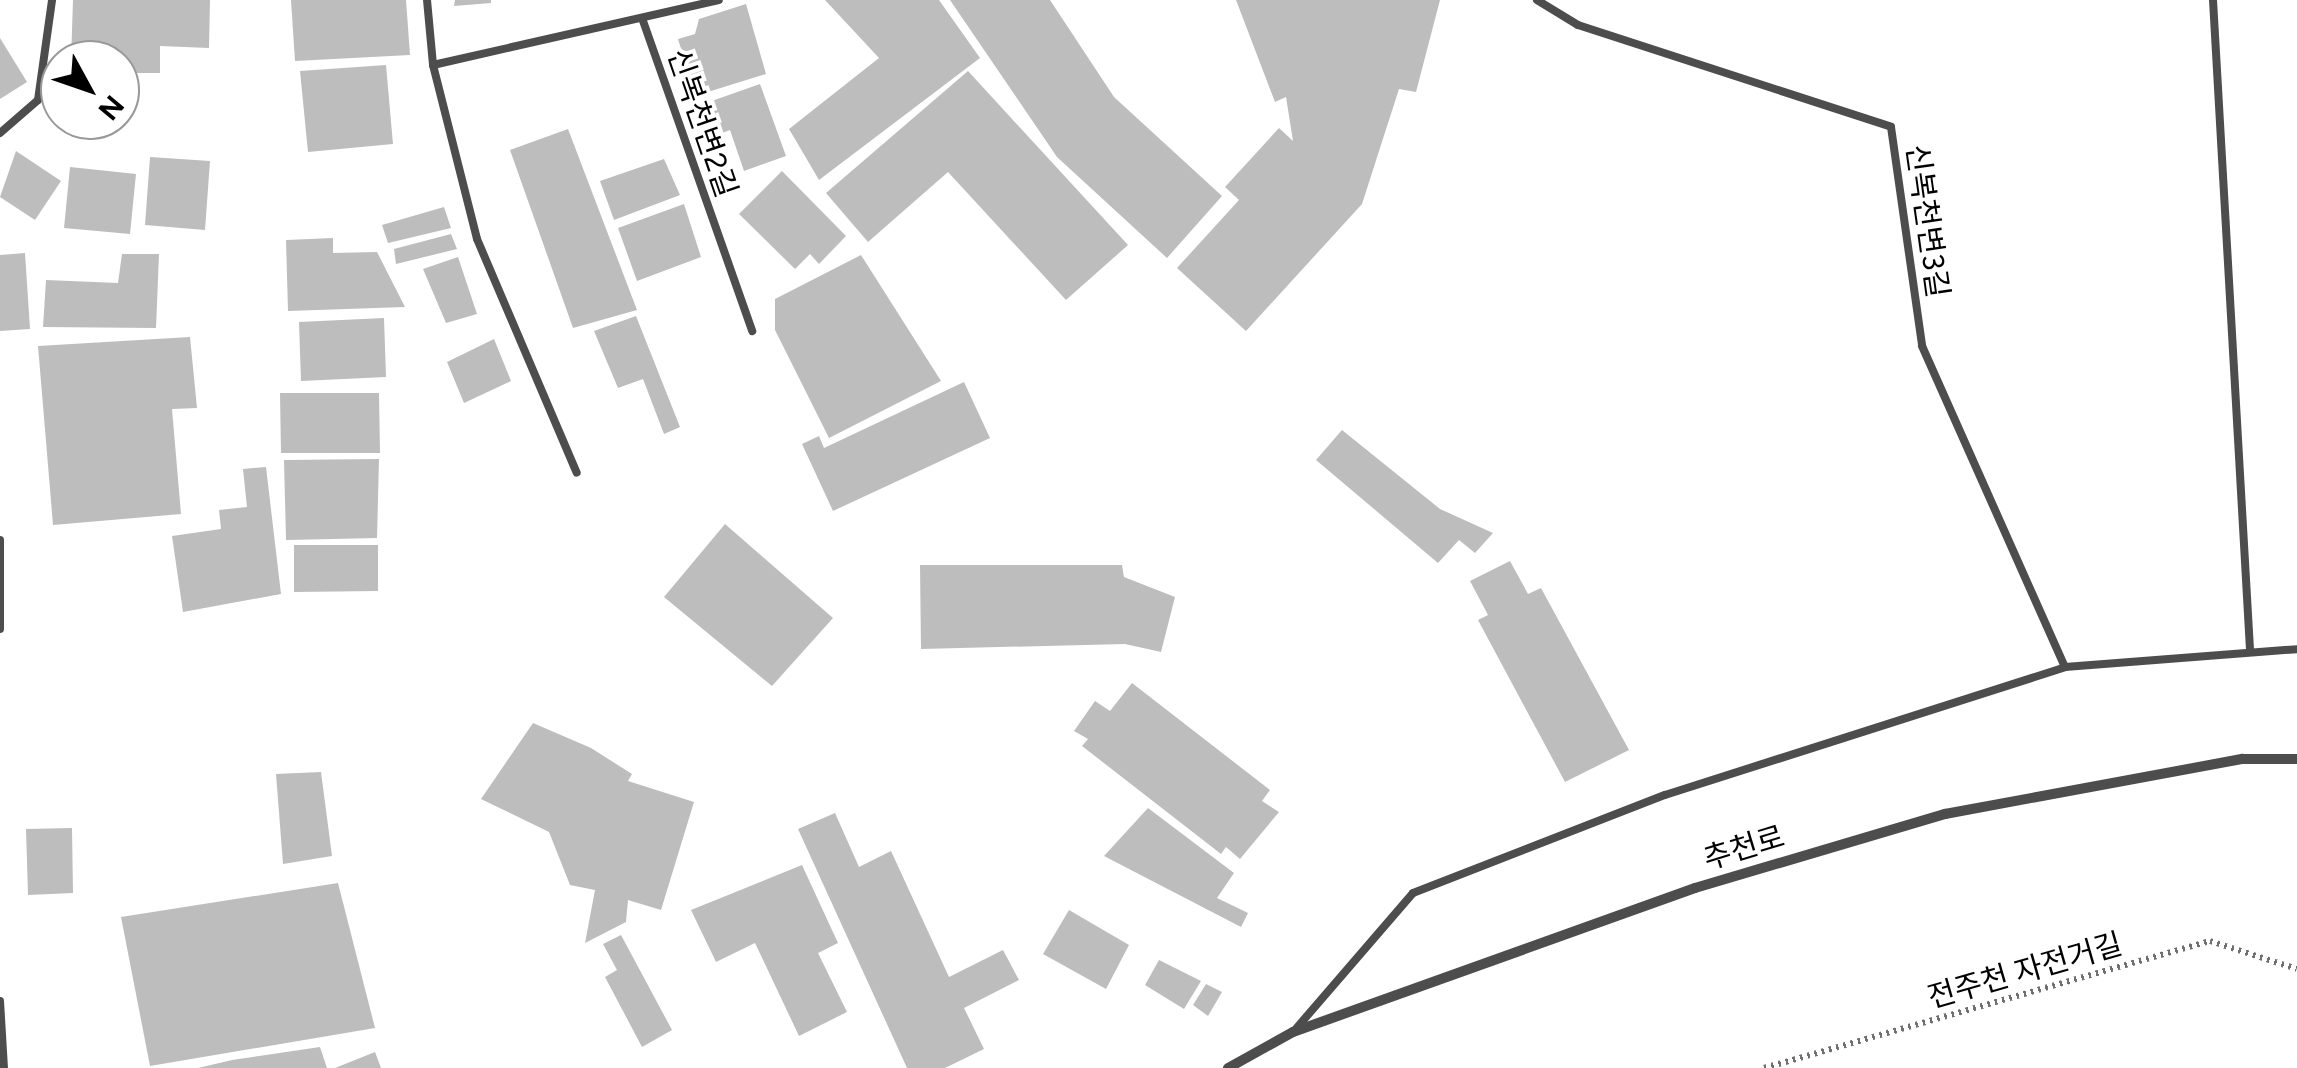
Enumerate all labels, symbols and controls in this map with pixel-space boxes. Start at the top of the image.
north arrow [40,40,140,140]
street label: 신복천변2길 [660,44,744,202]
text: N [91,89,131,127]
street label: 신복천변3길 [1898,142,1956,300]
street label: 추천로 [1699,819,1789,877]
street label: 전주천 자전거길 [1924,926,2126,1016]

